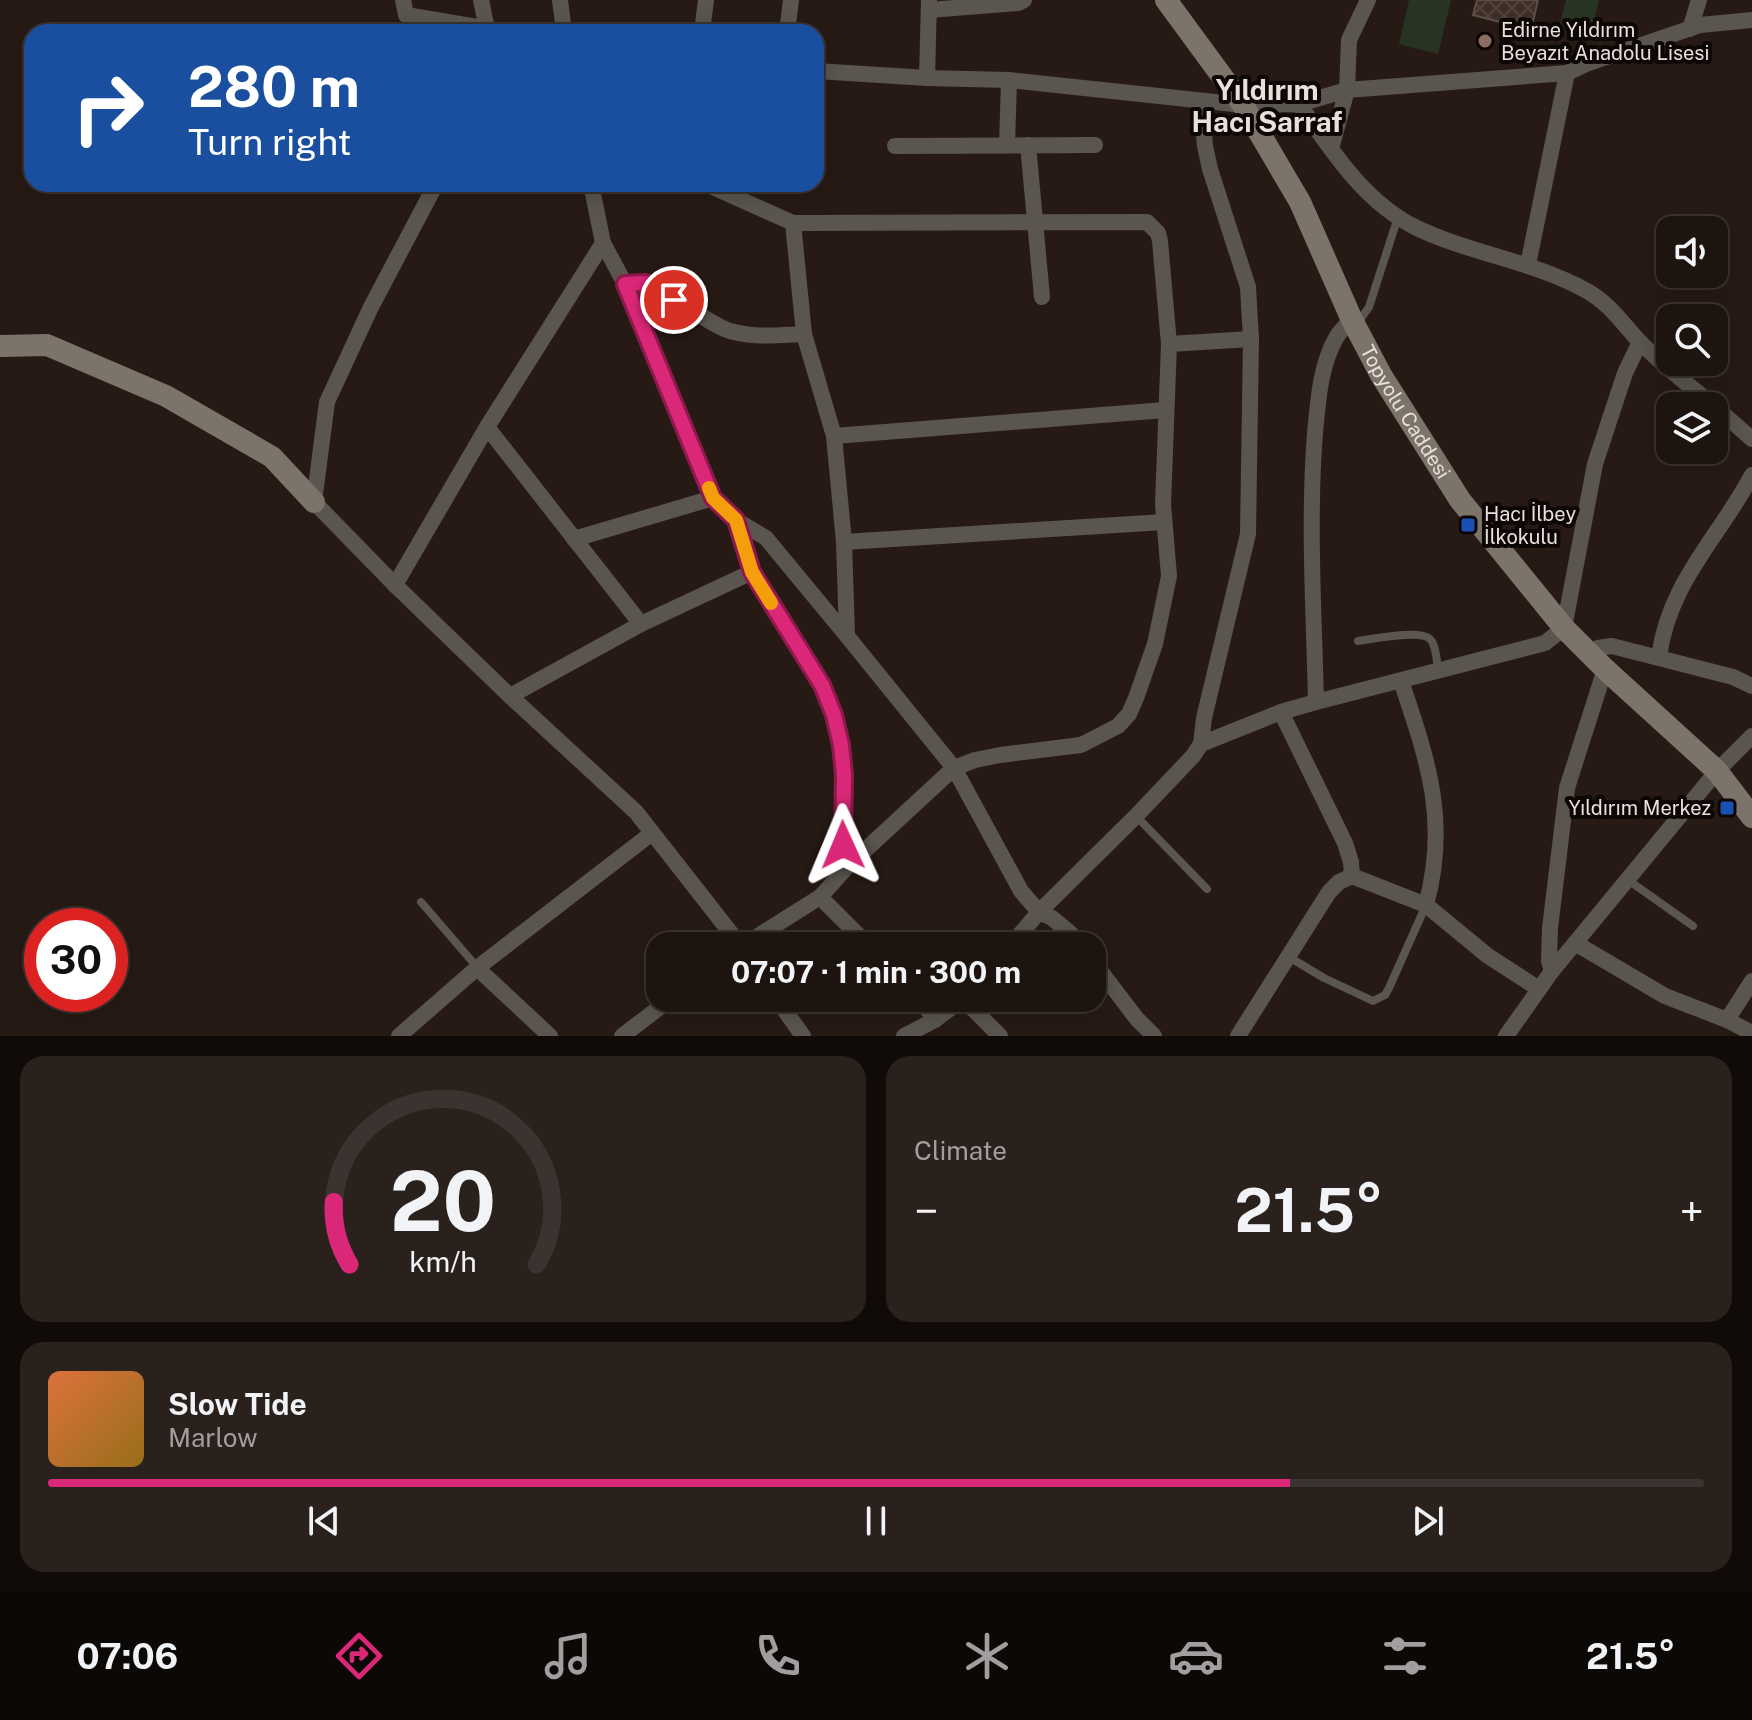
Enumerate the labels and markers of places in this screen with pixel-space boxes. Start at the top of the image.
place label: Edirne Yıldırım Beyazıt Anadolu Lisesi [1501,18,1709,65]
marker: Edirne Yıldırım Beyazıt Anadolu Lisesi [1476,32,1494,50]
pin [640,266,708,334]
place label: Hacı İlbey İlkokulu [1484,502,1576,549]
marker: Hacı İlbey İlkokulu [1459,516,1477,534]
place label: Yıldırım Merkez [1569,796,1711,820]
marker: Yıldırım Merkez [1718,799,1736,817]

